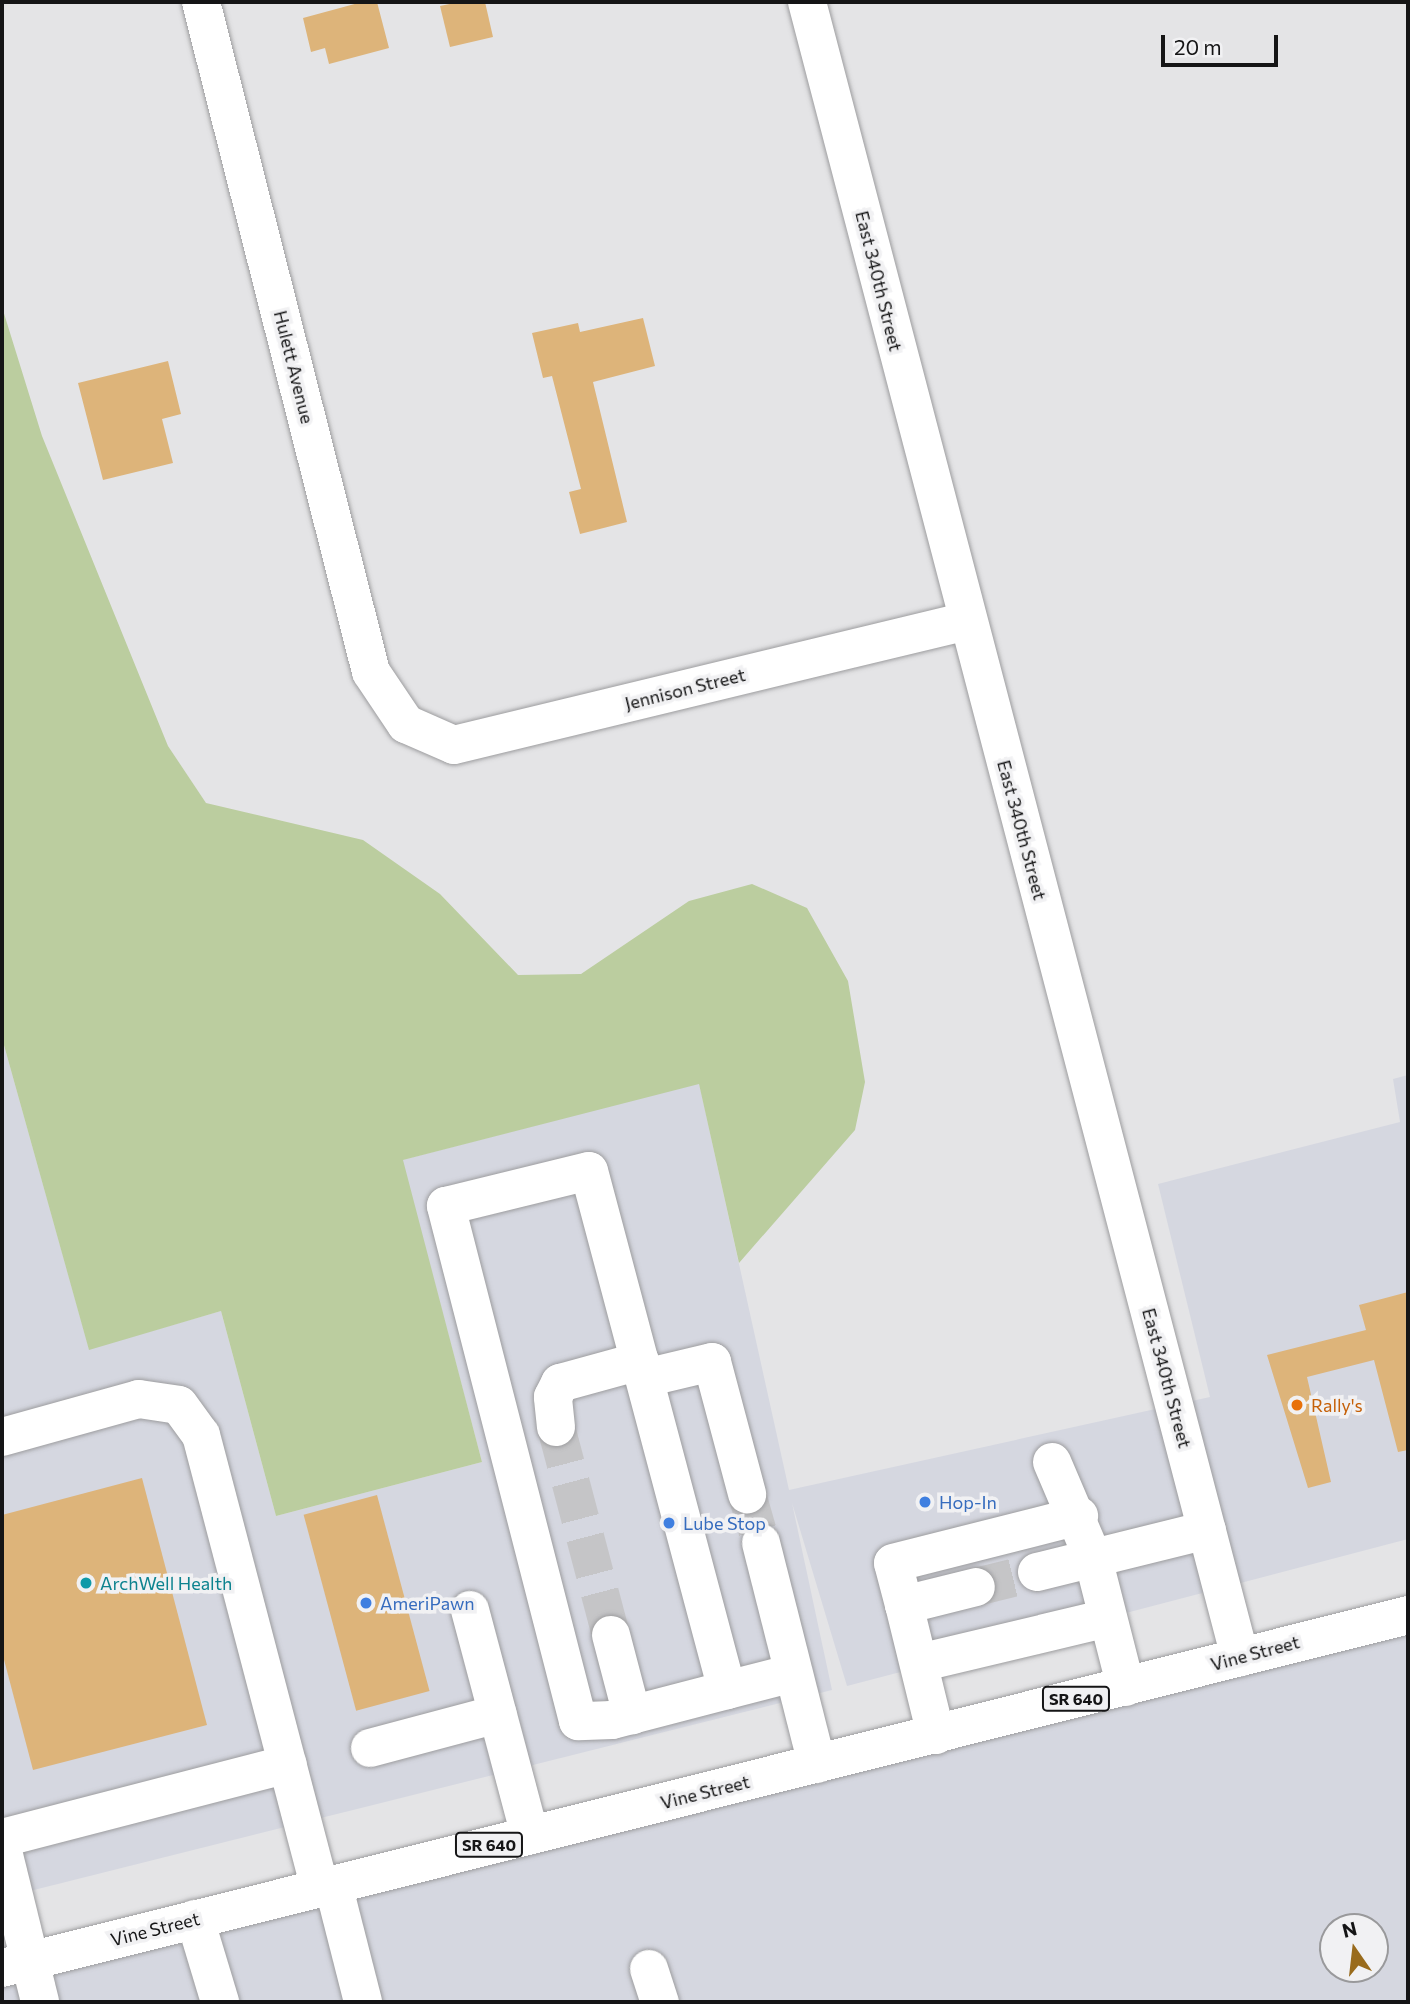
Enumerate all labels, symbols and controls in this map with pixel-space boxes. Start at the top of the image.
scale bar [1165,21,1282,65]
text: 20 m [1174,34,1222,59]
street label: East 340th Street [851,209,907,353]
street label: Hulett Avenue [270,308,318,426]
street label: Jennison Street [622,664,748,714]
street label: East 340th Street [993,758,1051,902]
street label: East 340th Street [1138,1306,1196,1450]
place label: Rally's [1311,1394,1363,1416]
marker: Rally's [1289,1397,1305,1413]
place label: Hop-In [939,1491,997,1513]
marker: Hop-In [917,1494,933,1510]
place label: Lube Stop [683,1512,766,1534]
marker: Lube Stop [661,1515,677,1531]
place label: ArchWell Health [100,1572,232,1594]
marker: ArchWell Health [78,1575,94,1591]
place label: AmeriPawn [380,1592,475,1614]
marker: AmeriPawn [358,1595,374,1611]
street label: Vine Street [1208,1631,1302,1675]
road number: SR 640 [1041,1686,1111,1712]
street label: Vine Street [658,1770,752,1814]
road number: SR 640 [454,1832,524,1857]
street label: Vine Street [108,1907,202,1951]
north arrow [1319,1913,1389,1983]
text: N [1340,1916,1359,1942]

